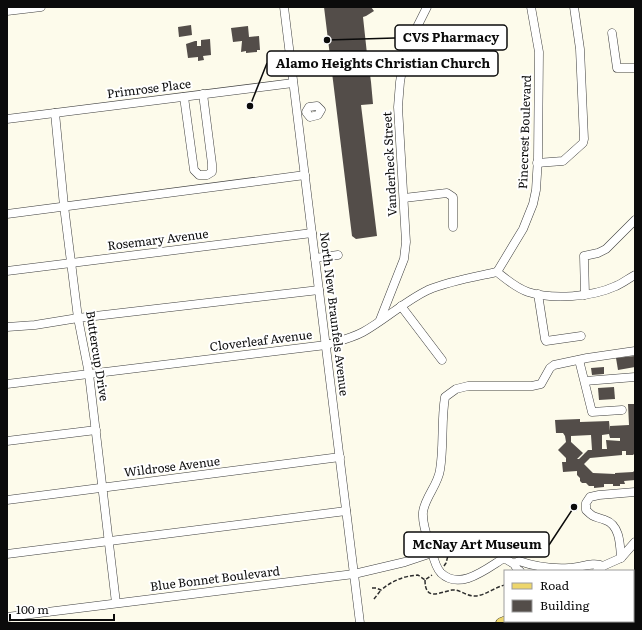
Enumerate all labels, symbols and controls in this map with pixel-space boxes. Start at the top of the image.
callout: CVS Pharmacy [395,25,507,50]
text: CVS Pharmacy [403,27,499,46]
callout: Alamo Heights Christian Church [267,51,498,76]
text: Alamo Heights Christian Church [276,53,490,72]
street label: Primrose Place [106,74,192,102]
street label: Pinecrest Boulevard [513,74,535,189]
street label: Vanderheck Street [377,111,401,217]
street label: Rosemary Avenue [106,224,210,254]
street label: North New Braunfels Avenue [316,231,354,397]
street label: Buttercup Drive [82,309,114,402]
street label: Cloverleaf Avenue [209,325,313,355]
street label: Wildrose Avenue [123,451,221,481]
callout: McNay Art Museum [404,532,549,557]
text: McNay Art Museum [412,534,542,553]
street label: Blue Bonnet Boulevard [149,561,281,595]
legend [504,570,634,622]
text: Road [540,576,570,594]
scale bar [10,596,114,622]
text: Building [540,596,590,614]
text: 100 m [16,600,49,618]

